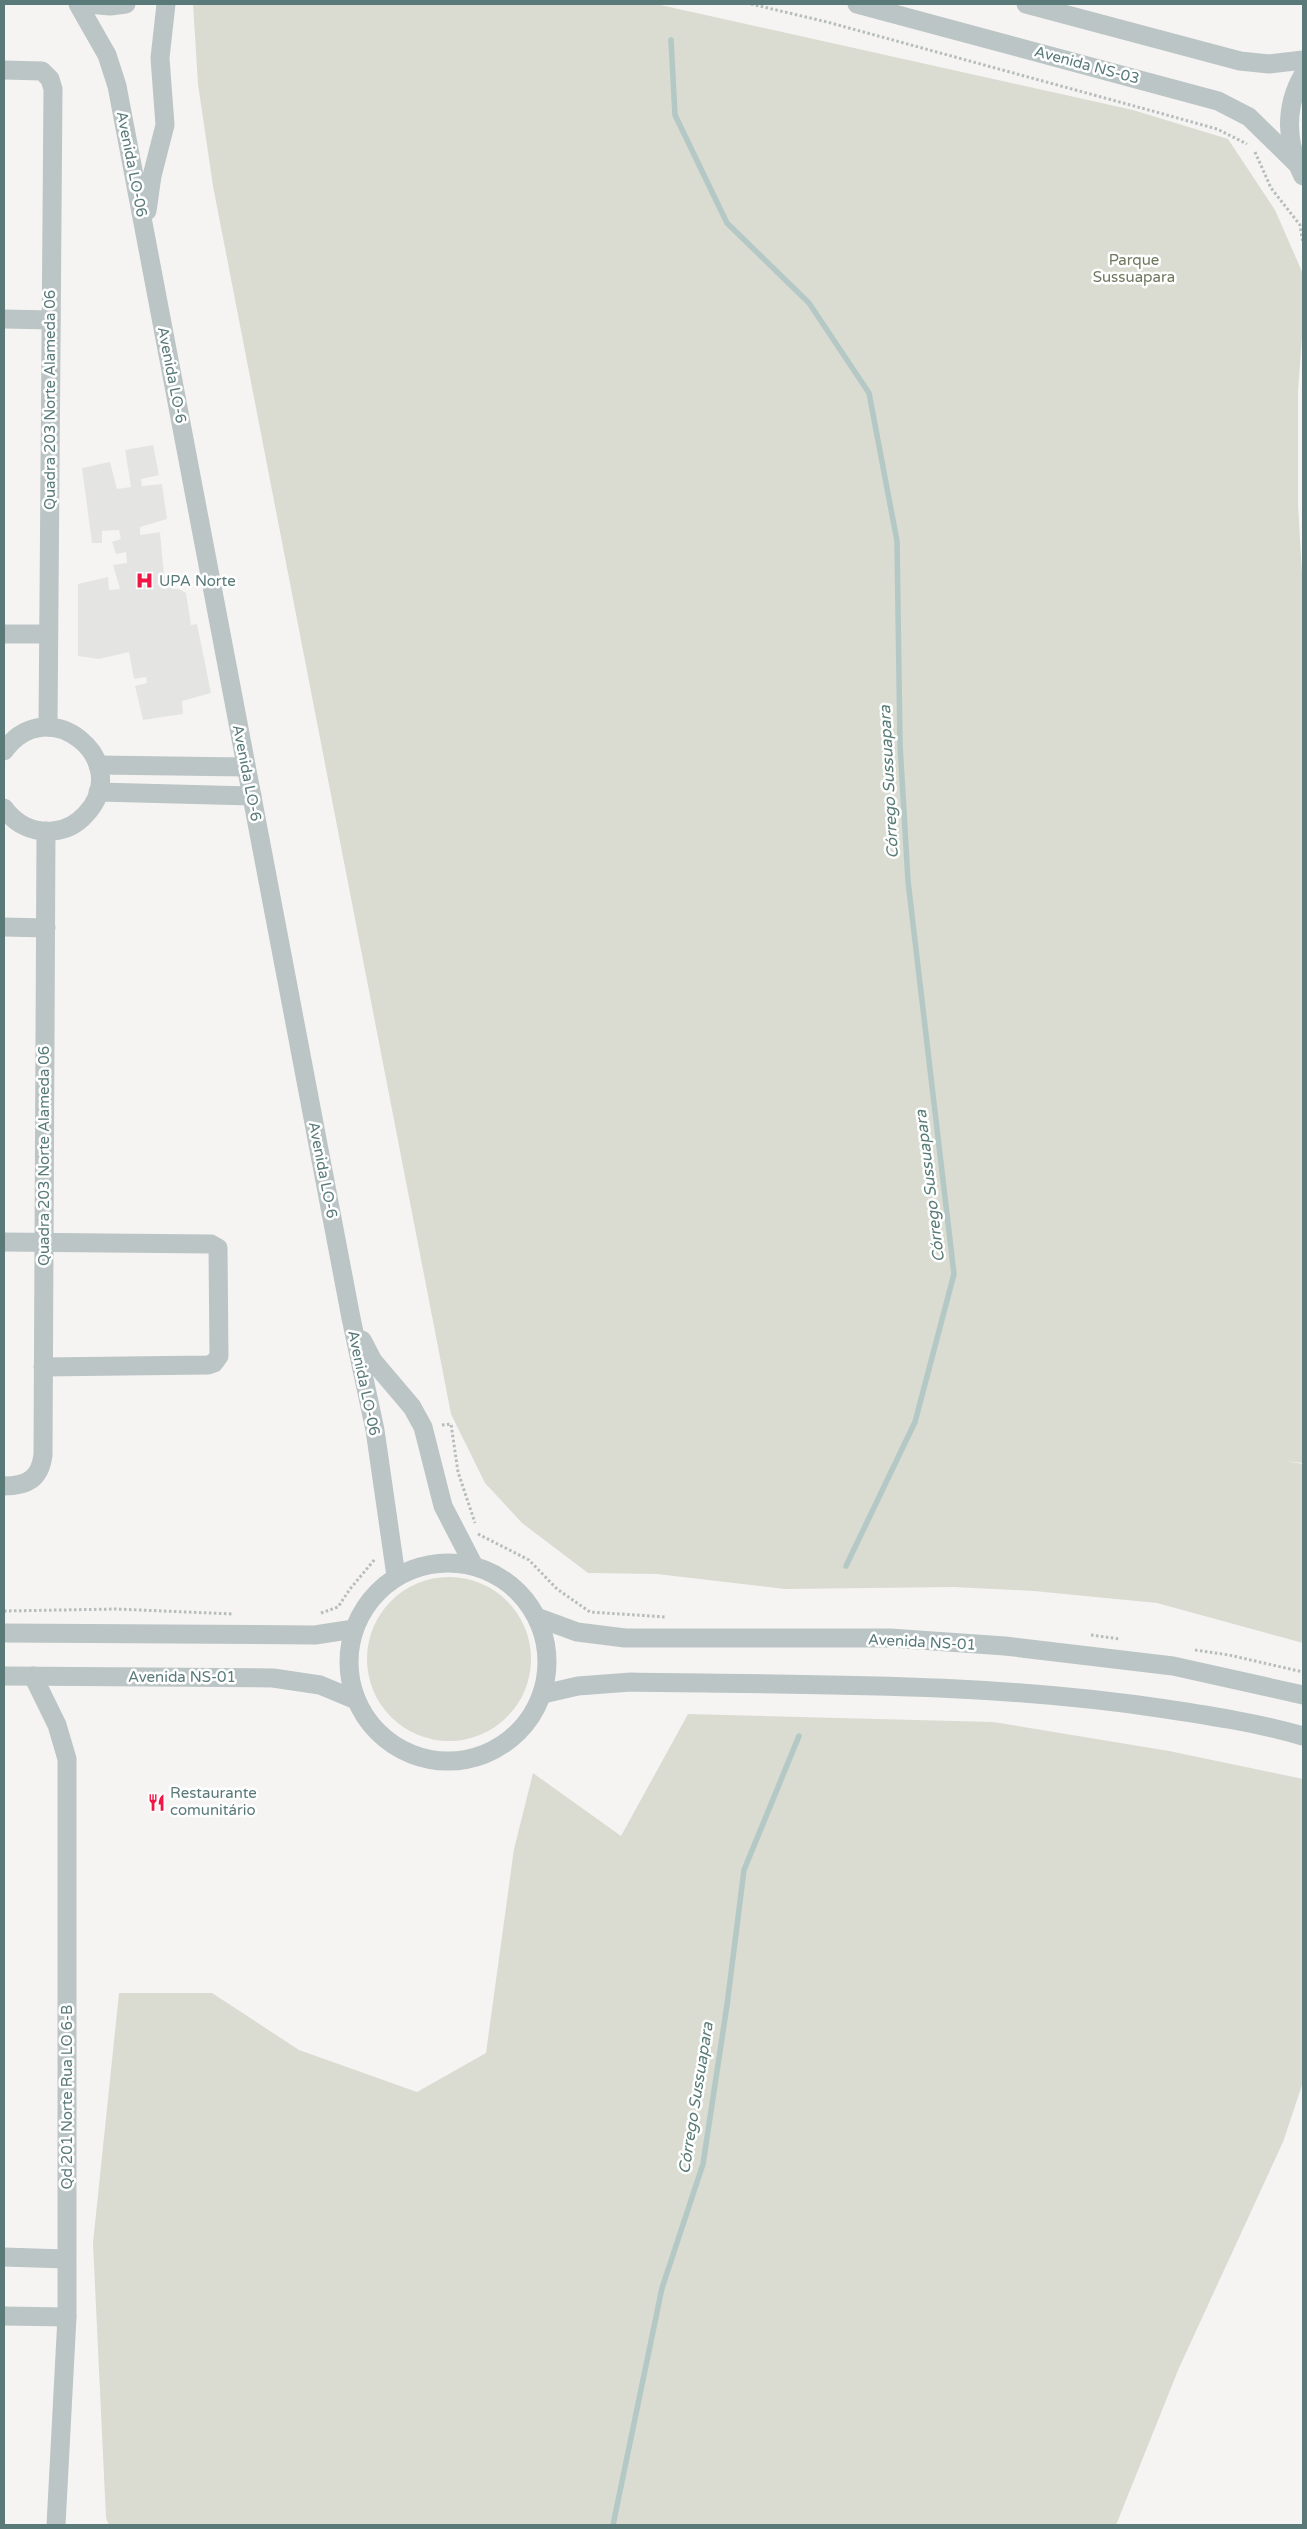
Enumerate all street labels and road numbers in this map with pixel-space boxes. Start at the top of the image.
street label: Avenida NS-03 [1033,42,1141,88]
street label: Avenida LO-06 [113,110,151,218]
street label: Quadra 203 Norte Alameda 06 [41,290,59,510]
street label: Avenida LO-6 [154,325,190,425]
street label: Avenida LO-6 [229,723,265,823]
street label: Quadra 203 Norte Alameda 06 [35,1046,53,1266]
street label: Avenida LO-6 [305,1120,341,1220]
street label: Avenida LO-06 [344,1329,384,1437]
street label: Avenida NS-01 [868,1630,976,1654]
street label: Avenida NS-01 [128,1668,236,1686]
street label: Qd 201 Norte Rua LO 6-B [58,2005,76,2189]

